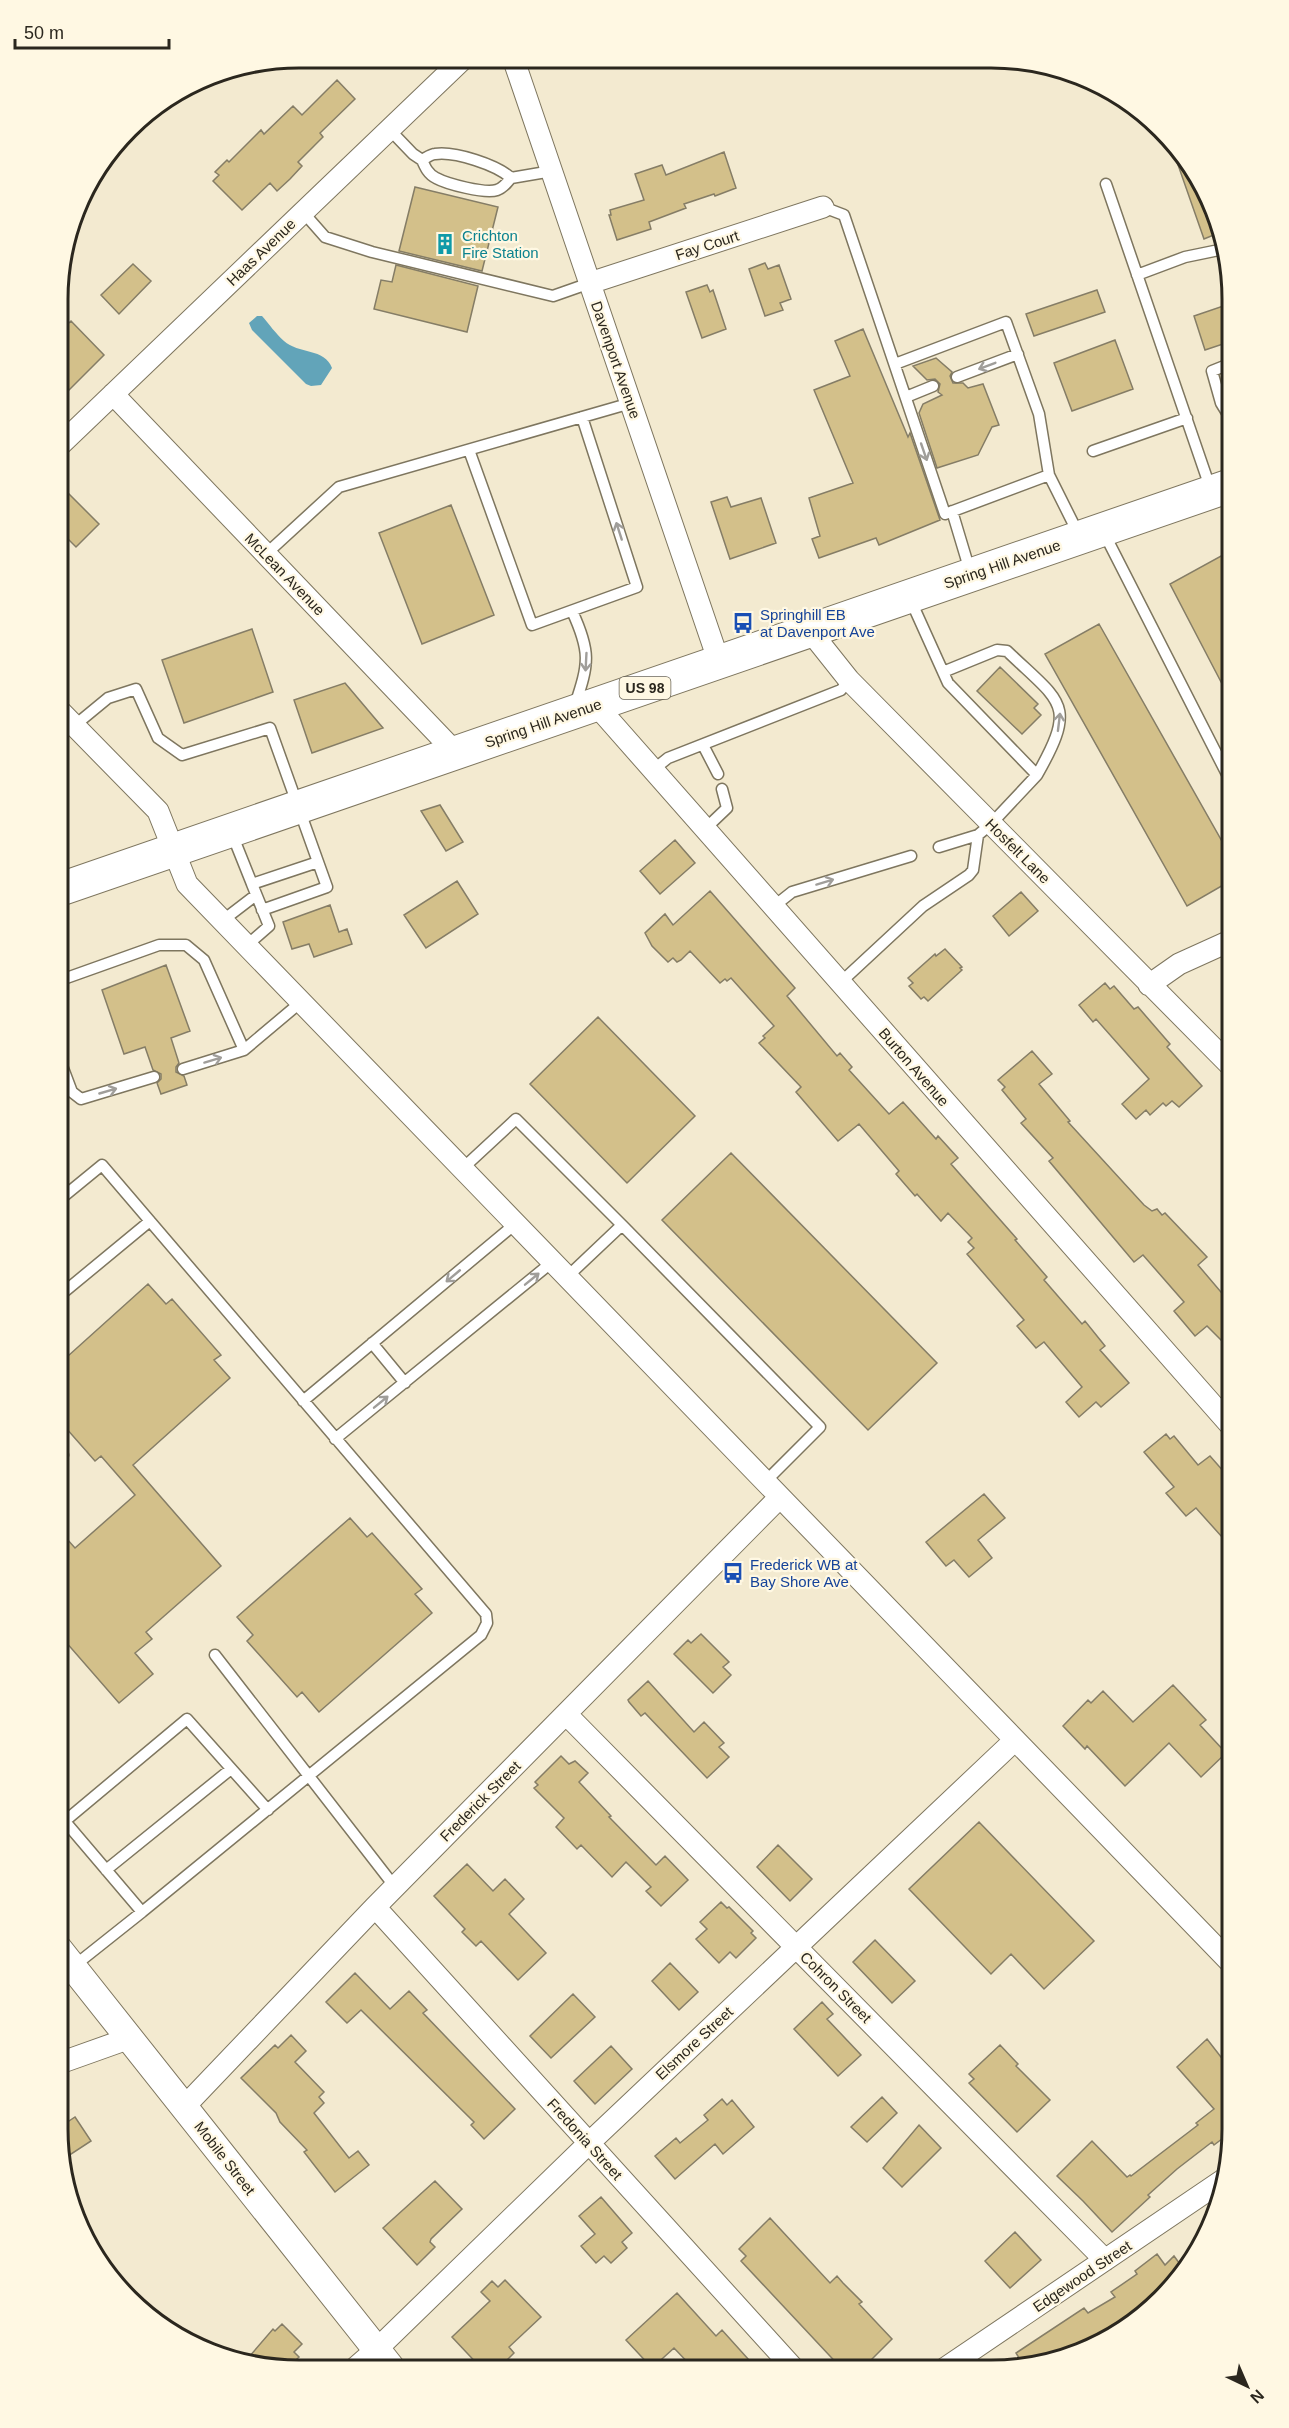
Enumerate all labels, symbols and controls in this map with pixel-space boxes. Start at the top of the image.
scale bar [15,12,170,50]
text: 50 m [24,23,64,43]
street label: Haas Avenue [223,215,299,289]
street label: Fay Court [673,226,742,263]
place label: Crichton Fire Station [462,227,539,261]
building icon: Crichton Fire Station [433,232,457,256]
street label: Davenport Avenue [588,299,644,421]
one-way arrow [979,361,997,372]
one-way arrow [919,442,930,461]
one-way arrow [613,522,624,541]
street label: McLean Avenue [242,529,328,619]
street label: Spring Hill Avenue [941,536,1063,592]
place label: Springhill EB at Davenport Ave [760,606,875,640]
bus stop icon: Springhill EB at Davenport Ave [731,611,755,635]
one-way arrow [580,652,591,672]
road number: US 98 [620,677,670,699]
street label: Spring Hill Avenue [482,695,604,751]
one-way arrow [1054,713,1065,732]
street label: Hosfelt Lane [982,815,1054,887]
one-way arrow [815,876,834,887]
street label: Burton Avenue [875,1024,953,1110]
one-way arrow [203,1054,222,1065]
one-way arrow [98,1085,117,1096]
one-way arrow [446,1269,461,1283]
one-way arrow [524,1272,540,1285]
one-way arrow [373,1396,389,1409]
place label: Frederick WB at Bay Shore Ave [750,1556,858,1590]
bus stop icon: Frederick WB at Bay Shore Ave [721,1561,745,1585]
street label: Frederick Street [436,1757,524,1845]
street label: Cohron Street [797,1948,876,2027]
street label: Elsmore Street [652,2002,737,2083]
street label: Fredonia Street [544,2095,626,2184]
street label: Mobile Street [191,2118,259,2199]
street label: Edgewood Street [1030,2236,1135,2315]
north arrow [1217,2356,1277,2416]
text: N [1247,2386,1267,2407]

